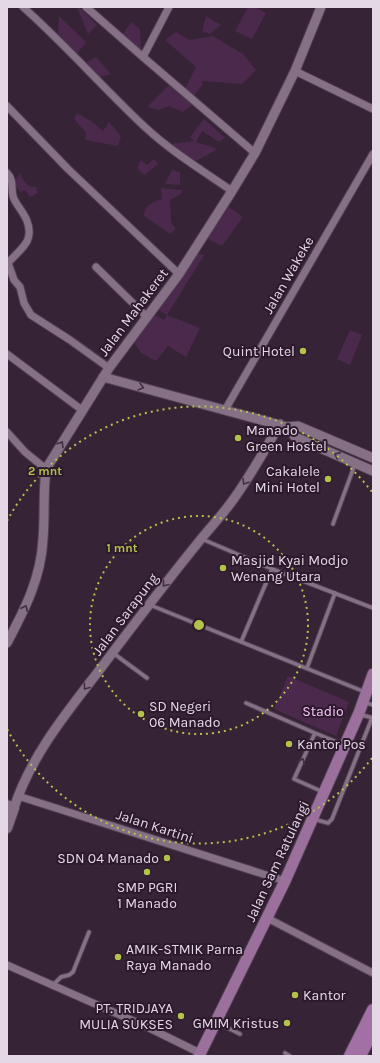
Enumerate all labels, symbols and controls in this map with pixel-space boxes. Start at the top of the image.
street label: Jalan Wakeke [259,233,317,317]
street label: Jalan Mahakeret [95,265,172,359]
place label: Quint Hotel [223,343,295,360]
marker: Quint Hotel [298,346,308,356]
one-way arrow [137,382,144,391]
place label: Manado Green Hostel [246,422,327,455]
marker: Manado Green Hostel [233,433,243,443]
one-way arrow [56,441,64,448]
one-way arrow [334,452,342,460]
place label: Cakalele Mini Hotel [255,463,320,496]
text: 2 mnt [28,464,62,478]
marker: Cakalele Mini Hotel [323,474,333,484]
one-way arrow [243,478,250,485]
text: 1 mnt [107,541,138,555]
place label: Masjid Kyai Modjo Wenang Utara [231,552,348,585]
marker: Masjid Kyai Modjo Wenang Utara [218,563,228,573]
street label: Jalan Sarapung [89,570,162,659]
one-way arrow [163,580,170,587]
one-way arrow [20,605,28,613]
centre of rings [192,618,206,632]
one-way arrow [84,683,91,690]
place label: SD Negeri 06 Manado [149,698,220,731]
park label: Stadio [302,703,344,720]
marker: SD Negeri 06 Manado [136,709,146,719]
place label: Kantor Pos [297,736,366,753]
marker: Kantor Pos [284,739,294,749]
one-way arrow [297,758,305,765]
street label: Jalan Sam Ratulangi [242,798,313,924]
street label: Jalan Kartini [114,806,196,847]
place label: SDN 04 Manado [57,850,159,867]
marker: SDN 04 Manado [162,853,172,863]
marker: SMP PGRI 1 Manado [142,867,152,877]
place label: SMP PGRI 1 Manado [117,879,177,912]
place label: AMIK-STMIK Parna Raya Manado [126,941,243,974]
marker: AMIK-STMIK Parna Raya Manado [113,952,123,962]
place label: Kantor [303,987,347,1004]
marker: Kantor [290,990,300,1000]
place label: PT. TRIDJAYA MULIA SUKSES [79,1000,173,1033]
marker: PT. TRIDJAYA MULIA SUKSES [176,1011,186,1021]
place label: GMIM Kristus [193,1015,279,1032]
marker: GMIM Kristus [282,1018,292,1028]

